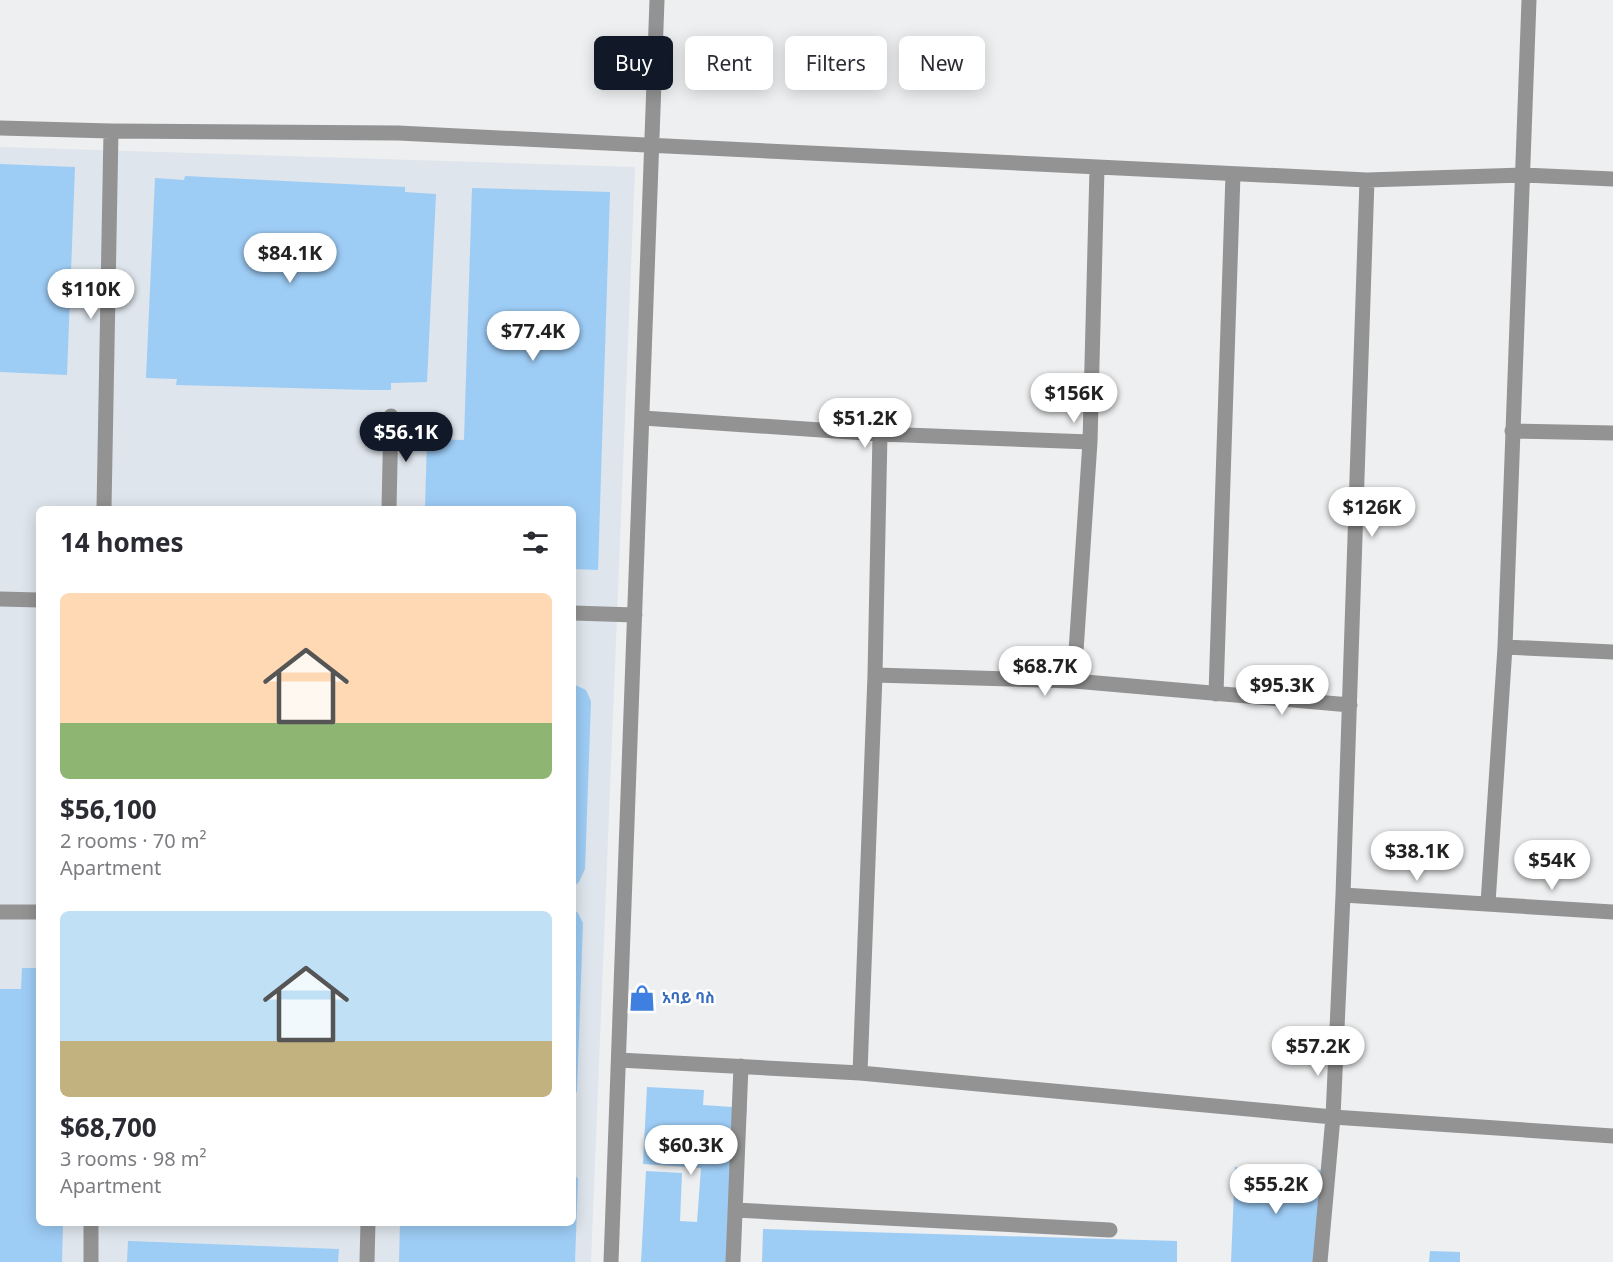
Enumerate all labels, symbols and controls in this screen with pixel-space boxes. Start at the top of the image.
chip: Buy [594,36,673,90]
chip: Rent [685,36,773,90]
chip: Filters [785,36,887,90]
chip: New [899,36,985,90]
pin: $84.1K [241,233,339,284]
text: $84.1K [258,239,322,266]
pin: $110K [49,269,133,320]
text: $110K [61,275,121,302]
pin: $77.4K [484,311,582,362]
text: $77.4K [501,317,565,344]
pin: $156K [1032,373,1116,424]
text: $156K [1044,379,1104,406]
pin: $51.2K [816,398,914,449]
text: $51.2K [833,404,897,431]
pin: $56.1K [357,412,455,463]
text: $56.1K [374,418,438,445]
pin: $126K [1330,487,1414,538]
text: $126K [1342,493,1402,520]
text: 14 homes [60,524,184,560]
icon: filters [519,526,552,559]
icon: home [252,632,360,740]
pin: $68.7K [996,646,1094,697]
text: $68.7K [1013,652,1077,679]
pin: $95.3K [1233,665,1331,716]
text: $95.3K [1250,671,1314,698]
text: $56,100 [60,791,157,827]
text: 2 rooms · 70 m² [60,827,207,854]
pin: $38.1K [1368,831,1466,882]
text: $38.1K [1385,837,1449,864]
pin: $54K [1516,840,1588,891]
text: $54K [1528,846,1576,873]
text: Apartment [60,854,161,881]
icon: home [252,950,360,1058]
shop icon: አባይ ባስ [627,983,657,1013]
place label: አባይ ባስ [662,987,715,1007]
pin: $57.2K [1269,1026,1367,1077]
text: $57.2K [1286,1032,1350,1059]
text: $68,700 [60,1109,157,1145]
pin: $60.3K [642,1125,740,1176]
text: $60.3K [659,1131,723,1158]
text: 3 rooms · 98 m² [60,1145,207,1172]
pin: $55.2K [1227,1164,1325,1215]
text: $55.2K [1244,1170,1308,1197]
text: Apartment [60,1172,161,1199]

